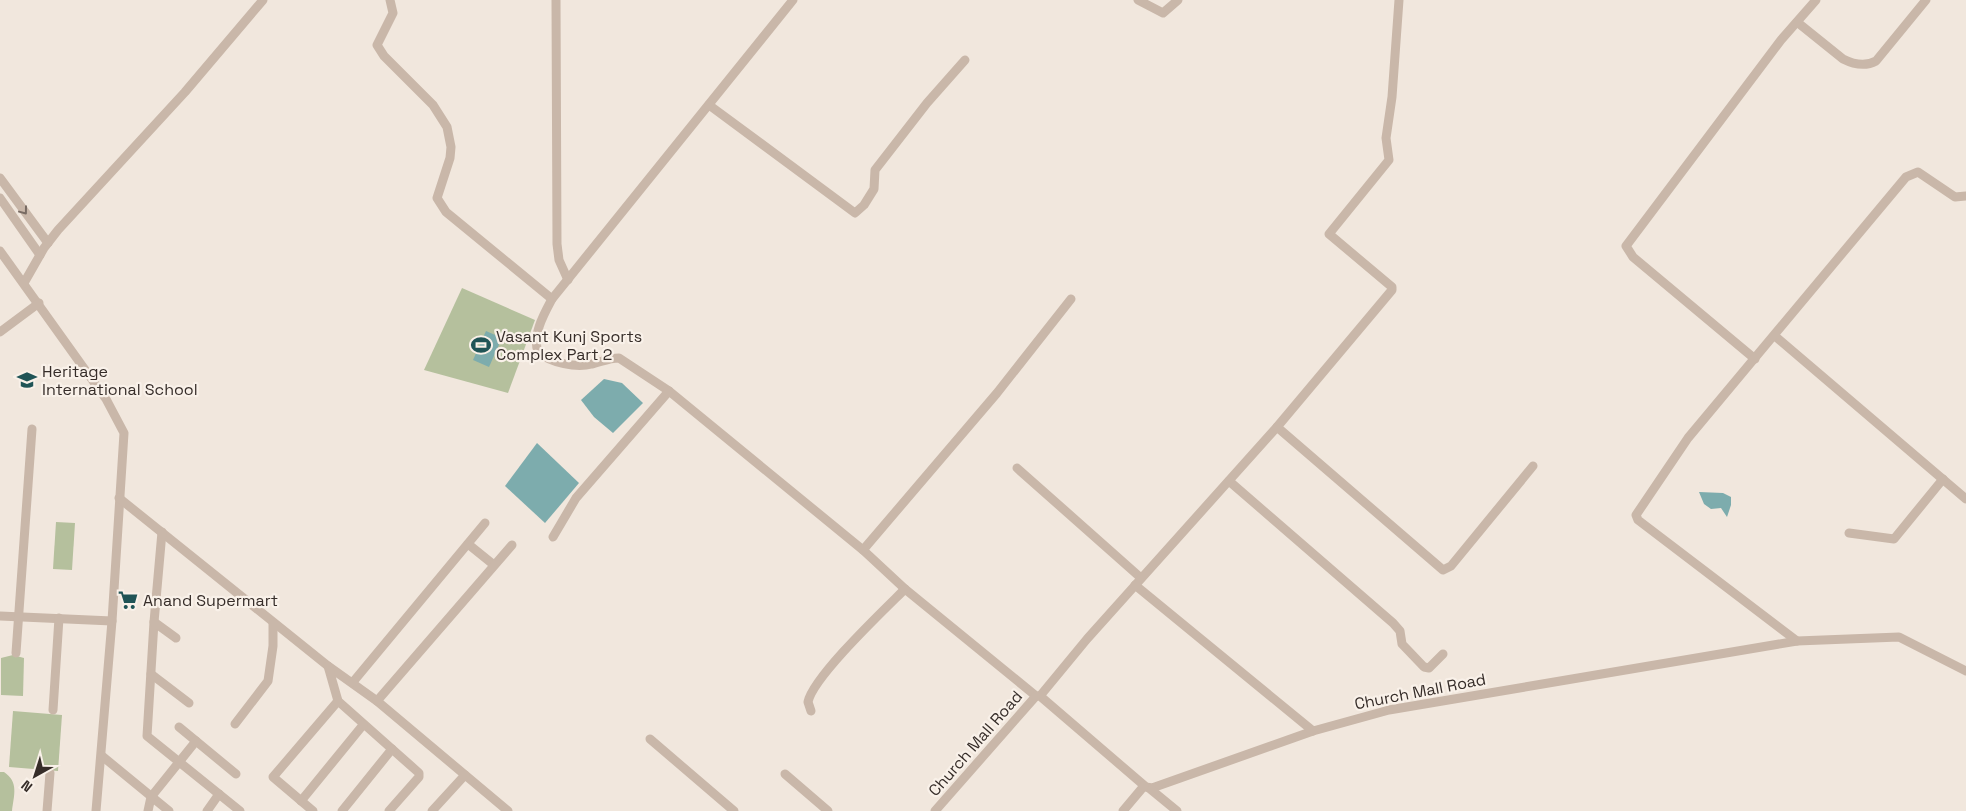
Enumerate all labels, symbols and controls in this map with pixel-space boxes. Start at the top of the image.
one-way arrow [18,205,27,215]
place label: Vasant Kunj Sports Complex Part 2 [496,326,642,365]
sports icon: Vasant Kunj Sports Complex Part 2 [470,334,492,356]
place label: Heritage International School [42,361,198,400]
school or university icon: Heritage International School [16,369,38,391]
supermarket icon: Anand Supermart [117,589,139,611]
place label: Anand Supermart [143,590,278,611]
street label: Church Mall Road [1353,668,1487,715]
street label: Church Mall Road [924,686,1027,800]
north arrow [10,751,60,801]
text: N [18,776,36,796]

